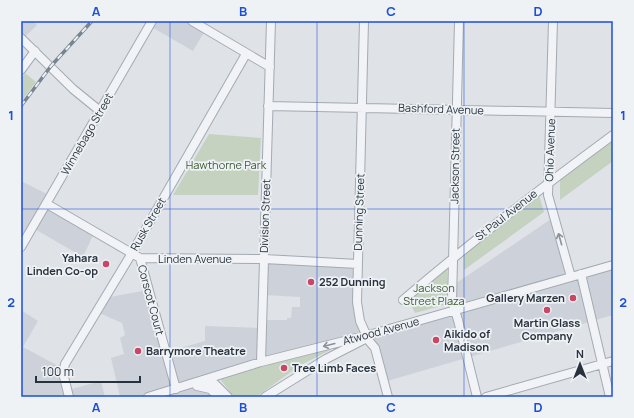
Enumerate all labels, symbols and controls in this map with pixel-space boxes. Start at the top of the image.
text: A [92,2,101,20]
text: B [239,2,247,20]
text: C [386,2,396,20]
text: D [533,2,543,20]
street label: Winnebago Street [57,90,116,177]
street label: Bashford Avenue [398,100,485,118]
text: 1 [8,106,14,124]
text: 1 [620,106,626,124]
street label: Ohio Avenue [541,117,558,182]
street label: Jackson Street [446,128,463,204]
park label: Hawthorne Park [186,157,267,172]
street label: Dunning Street [350,173,367,251]
street label: Division Street [256,179,273,253]
street label: St Paul Avenue [472,185,540,244]
street label: Rusk Street [126,194,169,253]
one-way arrow [556,233,563,246]
place label: Yahara Linden Co-op [27,250,98,278]
street label: Linden Avenue [158,251,232,266]
marker: Yahara Linden Co-op [101,259,111,269]
street label: Corscot Court [135,263,168,337]
place label: 252 Dunning [319,274,386,289]
marker: 252 Dunning [306,277,316,287]
park label: Jackson Street Plaza [403,280,465,308]
place label: Gallery Marzen [486,290,565,305]
text: 2 [7,293,15,311]
marker: Gallery Marzen [568,293,578,303]
text: 2 [619,293,627,311]
marker: Martin Glass Company [542,305,552,315]
street label: Atwood Avenue [341,313,421,348]
place label: Martin Glass Company [514,315,580,343]
place label: Aikido of Madison [444,326,491,354]
marker: Aikido of Madison [431,335,441,345]
one-way arrow [323,341,336,349]
place label: Barrymore Theatre [146,343,246,358]
north arrow [560,344,600,384]
marker: Barrymore Theatre [133,346,143,356]
text: N [576,346,584,361]
scale bar [36,358,140,384]
place label: Tree Limb Faces [292,360,376,375]
text: 100 m [42,363,74,380]
marker: Tree Limb Faces [279,363,289,373]
text: A [92,398,101,416]
text: B [239,398,247,416]
text: C [386,398,396,416]
text: D [533,398,543,416]

